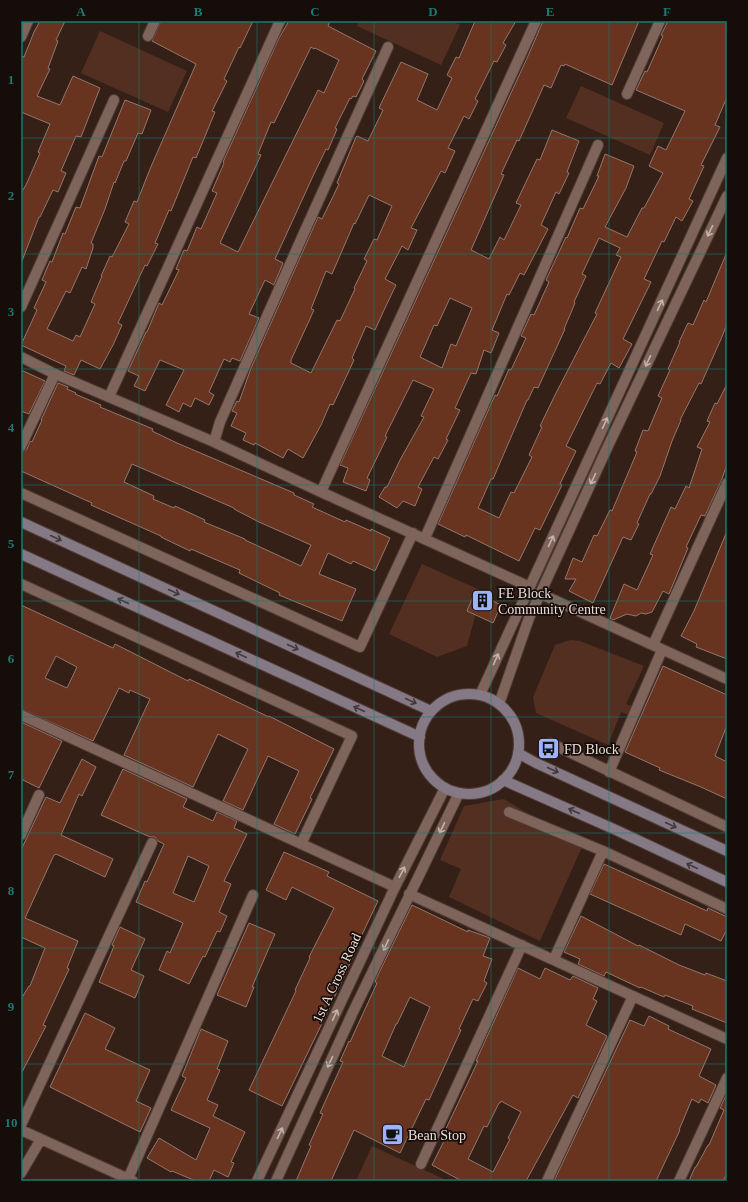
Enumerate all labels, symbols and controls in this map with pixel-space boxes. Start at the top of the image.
text: A [76,4,86,19]
text: B [194,4,203,19]
text: C [310,4,320,19]
text: D [428,4,438,19]
text: E [546,4,554,19]
text: F [663,4,671,19]
text: 1 [8,72,14,87]
text: 2 [8,188,14,203]
one-way arrow [706,225,713,237]
one-way arrow [657,299,664,311]
text: 3 [8,304,15,319]
one-way arrow [644,355,651,367]
one-way arrow [602,417,609,429]
text: 4 [8,420,15,435]
one-way arrow [589,472,596,484]
one-way arrow [50,535,62,542]
text: 5 [8,536,15,551]
one-way arrow [548,536,555,548]
place label: FE Block Community Centre [498,586,606,617]
building icon: FE Block Community Centre [469,588,495,614]
one-way arrow [168,589,180,596]
one-way arrow [117,596,129,604]
one-way arrow [286,644,298,651]
text: 6 [8,651,15,666]
one-way arrow [235,651,247,658]
one-way arrow [493,653,500,665]
one-way arrow [404,698,416,705]
one-way arrow [353,705,365,712]
bus stop icon: FD Block [536,736,562,762]
place label: FD Block [564,742,619,757]
text: 7 [8,767,15,782]
one-way arrow [546,767,558,774]
one-way arrow [568,807,580,814]
one-way arrow [438,822,445,834]
one-way arrow [664,822,676,829]
one-way arrow [686,862,698,869]
one-way arrow [399,867,406,879]
text: 8 [8,883,15,898]
street label: 1st A Cross Road [310,931,364,1025]
one-way arrow [382,939,389,951]
text: 9 [8,999,15,1014]
one-way arrow [332,1010,339,1022]
one-way arrow [326,1056,333,1068]
text: 10 [5,1115,18,1130]
cafe icon: Bean Stop [380,1122,406,1148]
one-way arrow [277,1127,284,1139]
place label: Bean Stop [408,1128,466,1143]

